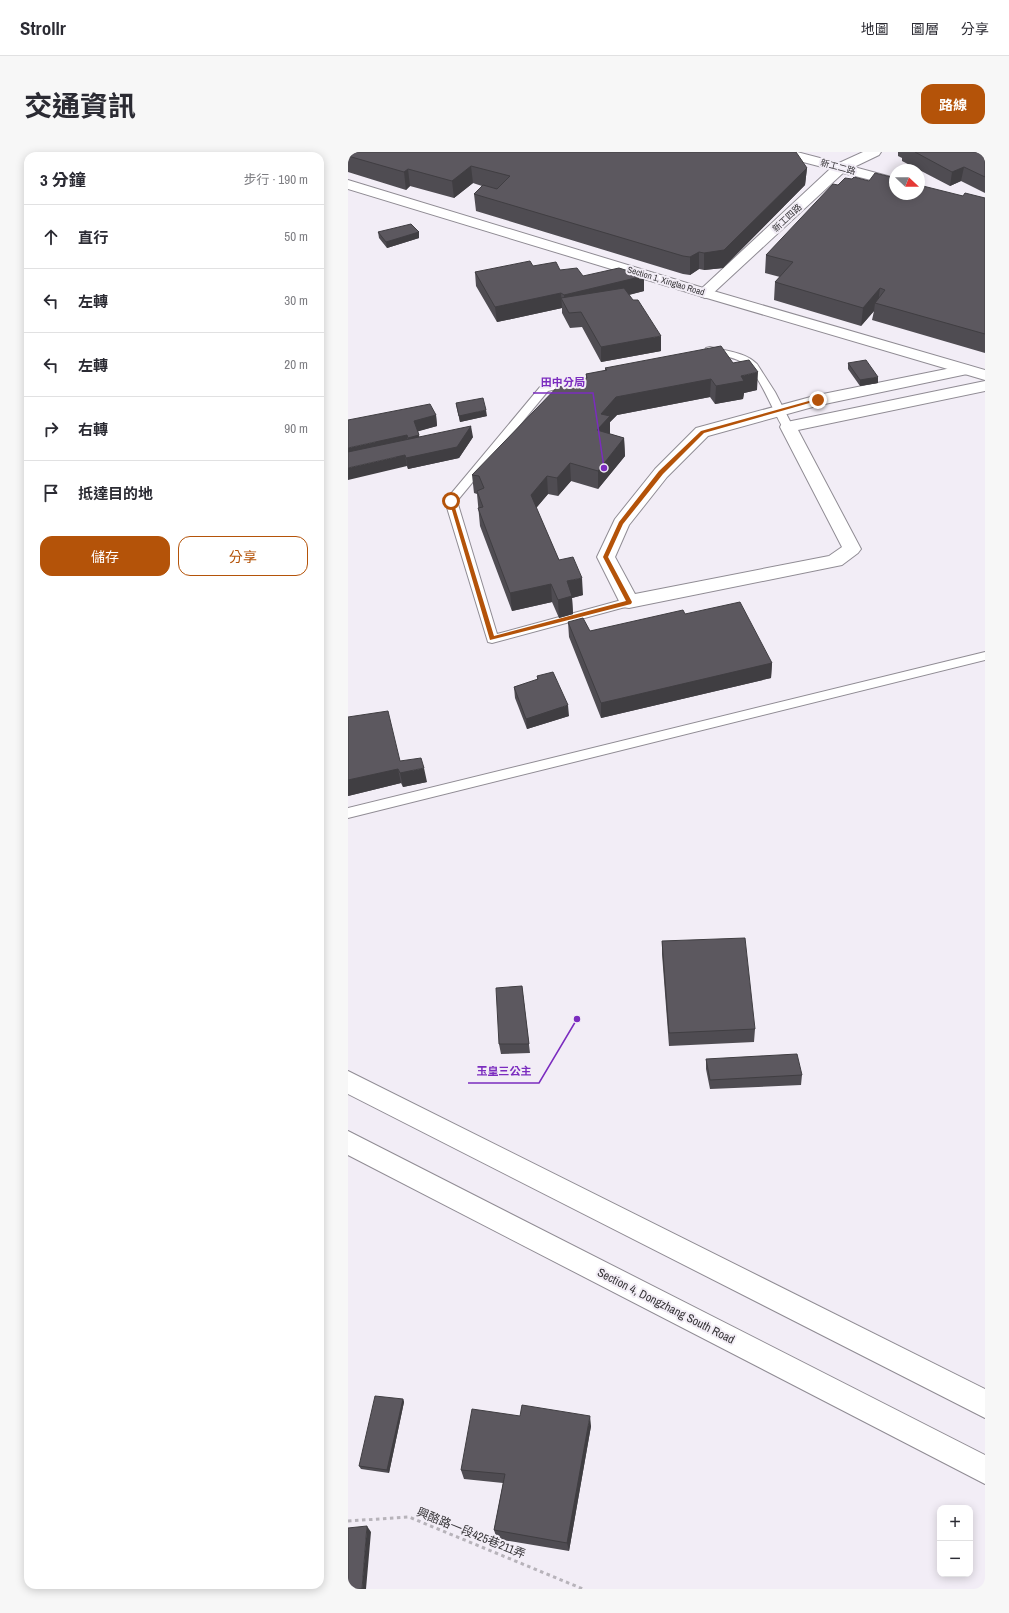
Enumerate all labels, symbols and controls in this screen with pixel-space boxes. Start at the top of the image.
text: Strollr [20,15,66,41]
text: 地圖 [861,20,889,38]
text: 圖層 [911,20,939,38]
text: 分享 [961,20,989,38]
button: 路線 [921,84,985,124]
text: 交通資訊 [24,87,136,125]
street label: 新工二路 [819,157,857,177]
north arrow [889,164,925,200]
text: 3 分鐘 [40,168,86,191]
text: 步行 · 190 m [243,171,308,188]
street label: 新工四路 [770,201,804,235]
icon: ahead [40,226,62,248]
text: 直行 [78,227,108,248]
text: 50 m [284,228,308,245]
street label: Section 1, Xinglao Road [626,264,706,298]
icon: left [40,290,62,312]
text: 左轉 [78,291,108,312]
text: 30 m [284,292,308,309]
icon: left [40,354,62,376]
text: 左轉 [78,355,108,376]
text: 20 m [284,356,308,373]
callout: 田中分局 [533,370,593,393]
text: 田中分局 [541,375,585,389]
route end [809,391,827,409]
icon: right [40,418,62,440]
text: 右轉 [78,419,108,440]
text: 90 m [284,420,308,437]
icon: arrive [40,482,62,504]
text: 抵達目的地 [78,483,153,504]
route start [442,492,460,510]
button: 儲存 [40,536,170,576]
button: 分享 [178,536,308,576]
callout: 玉皇三公主 [468,1060,539,1083]
text: 玉皇三公主 [477,1064,532,1078]
street label: Section 4, Dongzhang South Road [595,1264,737,1348]
street label: 興酪路一段425巷211弄 [414,1504,528,1562]
map controls [937,1505,973,1577]
button: + [937,1505,973,1541]
button: − [937,1541,973,1577]

